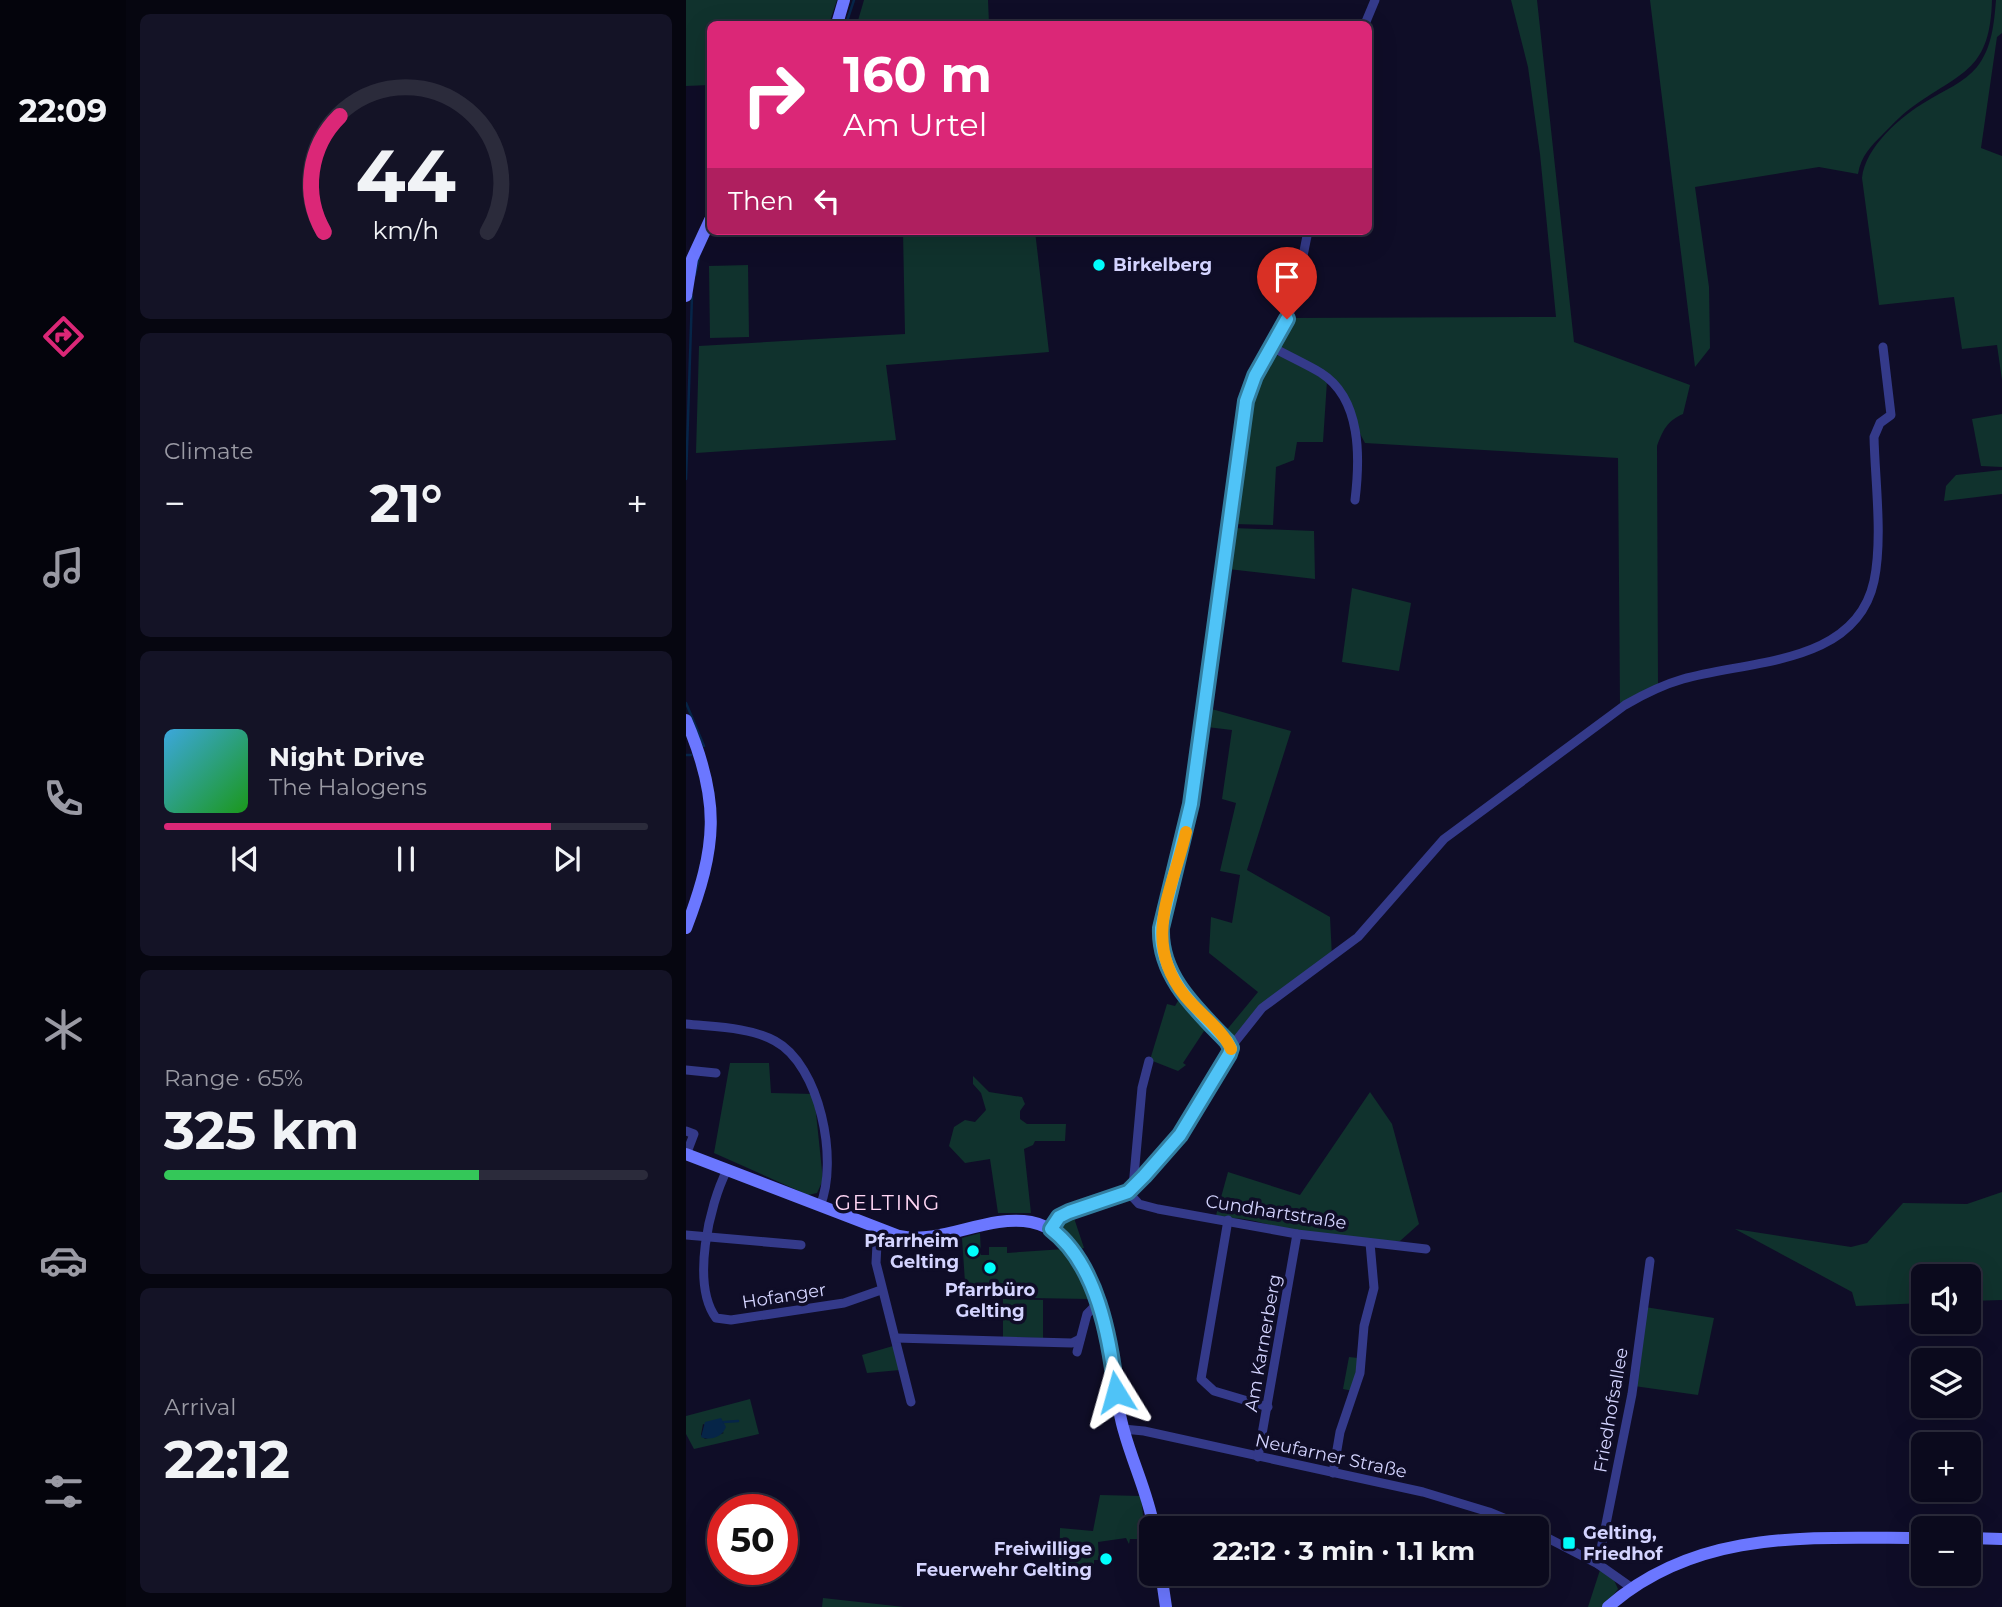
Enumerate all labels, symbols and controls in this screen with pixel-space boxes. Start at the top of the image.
text: 160 m [843,45,992,104]
icon: right [728,49,819,140]
text: 22:09 [19,91,107,130]
text: Am Urtel [843,105,987,144]
text: 44 [356,133,456,221]
icon: left [808,182,846,220]
text: Then [728,185,794,217]
text: km/h [373,215,439,245]
pin [1257,247,1317,319]
place label: Birkelberg [1113,254,1212,276]
marker: Birkelberg [1091,257,1107,273]
icon: arrive [1268,258,1306,296]
icon: directions [39,312,88,361]
text: Climate [164,437,253,465]
text: 21° [370,472,442,535]
text: − [164,480,186,527]
text: + [626,480,648,527]
icon: music [39,543,88,592]
text: Night Drive [269,741,425,773]
text: The Halogens [269,773,427,801]
icon: phone [39,774,88,823]
icon: previous [226,840,264,878]
icon: pause [387,840,425,878]
icon: next [548,840,586,878]
icon: climate [39,1005,88,1054]
text: Range · 65% [164,1064,303,1092]
text: 325 km [164,1099,359,1162]
district label: GELTING [835,1190,941,1215]
street label: Cundhartstraße [1204,1190,1348,1234]
place label: Pfarrheim Gelting [864,1230,959,1273]
icon: car [39,1236,88,1285]
marker: Pfarrheim Gelting [965,1243,981,1259]
marker: Pfarrbüro Gelting [982,1260,998,1276]
map controls [1911,1264,1981,1586]
button: sound [1911,1264,1981,1334]
street label: Am Karnerberg [1240,1272,1286,1414]
street label: Hofanger [740,1278,828,1314]
place label: Pfarrbüro Gelting [945,1279,1036,1322]
street label: Friedhofsallee [1589,1346,1633,1474]
button: layers [1911,1348,1981,1418]
position arrow [1079,1355,1153,1429]
text: Arrival [164,1393,237,1421]
text: 22:12 [164,1428,290,1491]
street label: Neufarner Straße [1253,1429,1409,1483]
button: + [1911,1432,1981,1502]
icon: filters [39,1467,88,1516]
speed limit sign: 50 [707,1494,798,1585]
button: − [1911,1516,1981,1586]
place label: Gelting, Friedhof [1583,1522,1664,1565]
text: 22:12 · 3 min · 1.1 km [1213,1535,1475,1567]
marker: Gelting, Friedhof [1561,1535,1577,1551]
place label: Freiwillige Feuerwehr Gelting [915,1538,1092,1581]
marker: Freiwillige Feuerwehr Gelting [1098,1551,1114,1567]

